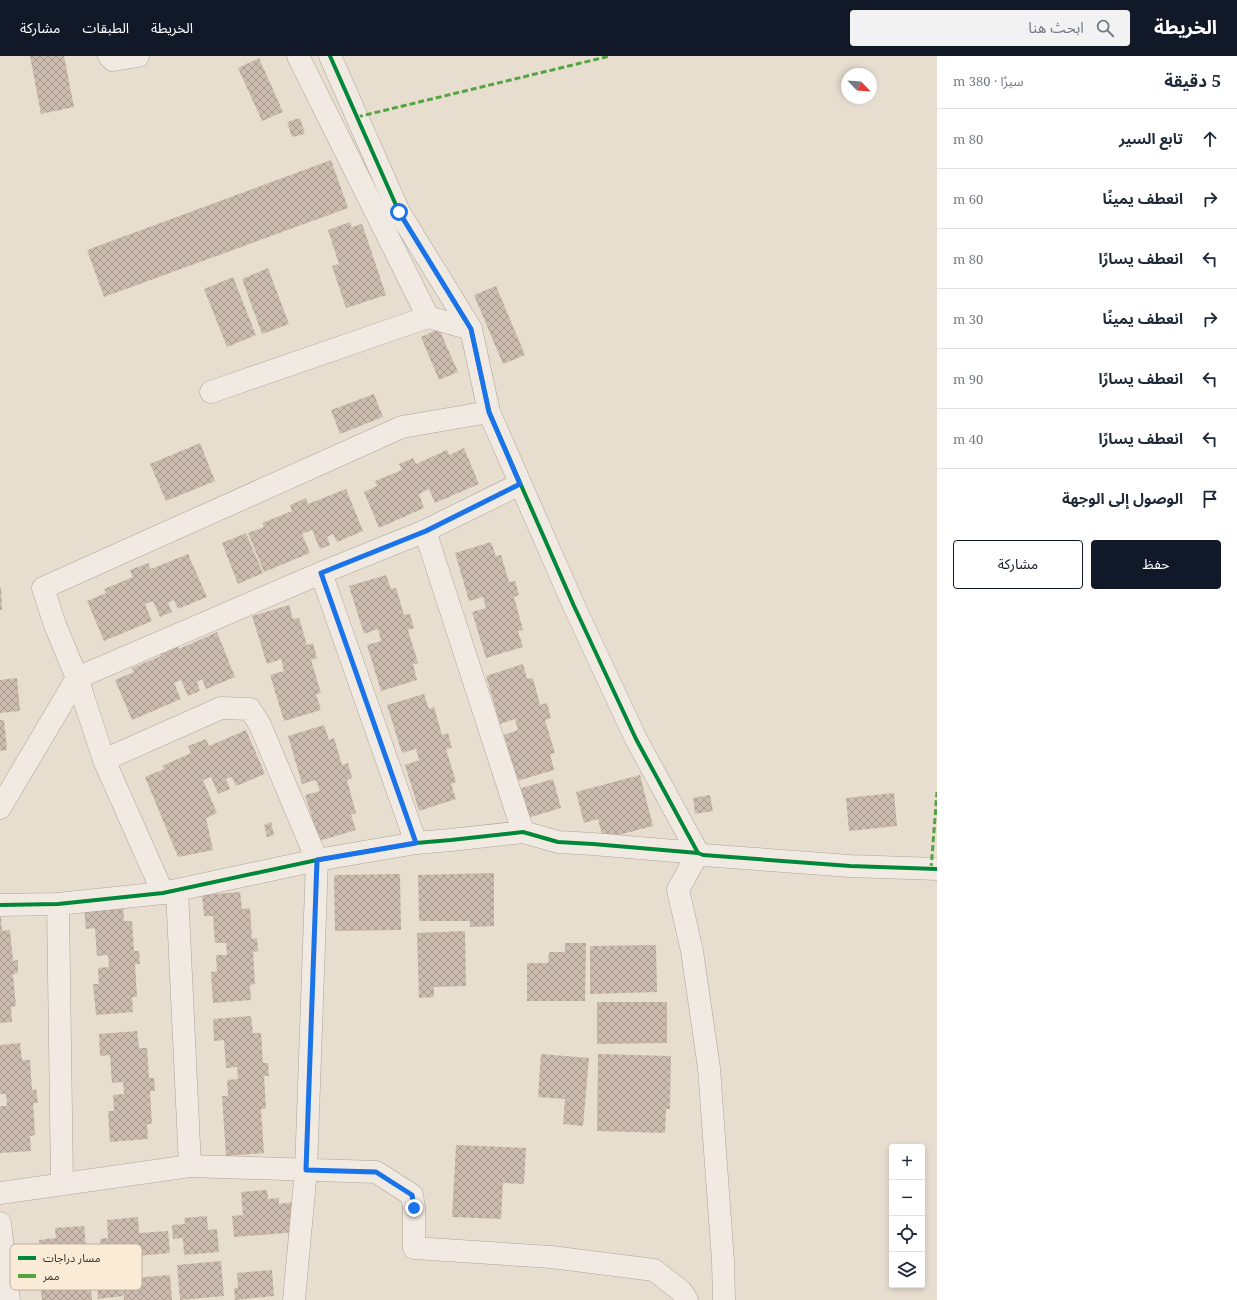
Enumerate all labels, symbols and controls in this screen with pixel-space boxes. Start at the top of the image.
search box [850,10,1130,46]
text: الخريطة [1154,14,1217,40]
text: ابحث هنا [1028,17,1084,37]
icon: search [1094,17,1116,39]
text: مشاركة [20,18,60,37]
text: الطبقات [82,18,129,37]
text: الخريطة [151,18,193,37]
north arrow [841,68,877,104]
text: 5 دقيقة [1164,69,1221,92]
text: سيرًا · 380 m [953,72,1023,90]
text: تابع السير [1119,128,1183,148]
icon: ahead [1199,128,1221,150]
text: 80 m [953,130,983,148]
text: انعطف يمينًا [1102,188,1183,208]
icon: right [1199,188,1221,210]
text: 60 m [953,190,983,208]
route start [390,203,408,221]
text: انعطف يسارًا [1099,248,1183,268]
icon: left [1199,248,1221,270]
text: 80 m [953,250,983,268]
text: انعطف يمينًا [1102,308,1183,328]
icon: right [1199,308,1221,330]
text: 30 m [953,310,983,328]
text: انعطف يسارًا [1099,368,1183,388]
icon: left [1199,368,1221,390]
text: 90 m [953,370,983,388]
text: انعطف يسارًا [1099,428,1183,448]
icon: left [1199,428,1221,450]
text: 40 m [953,430,983,448]
text: الوصول إلى الوجهة [1062,488,1183,508]
icon: arrive [1199,488,1221,510]
button: مشاركة [953,540,1083,589]
button: حفظ [1091,540,1221,589]
map controls [889,1144,925,1288]
button: + [889,1144,925,1180]
button: − [889,1180,925,1216]
route end [405,1199,423,1217]
button: locate [889,1216,925,1252]
legend [10,1244,142,1290]
text: مسار دراجات [43,1250,101,1265]
button: layers [889,1252,925,1288]
text: ممر [42,1268,60,1283]

